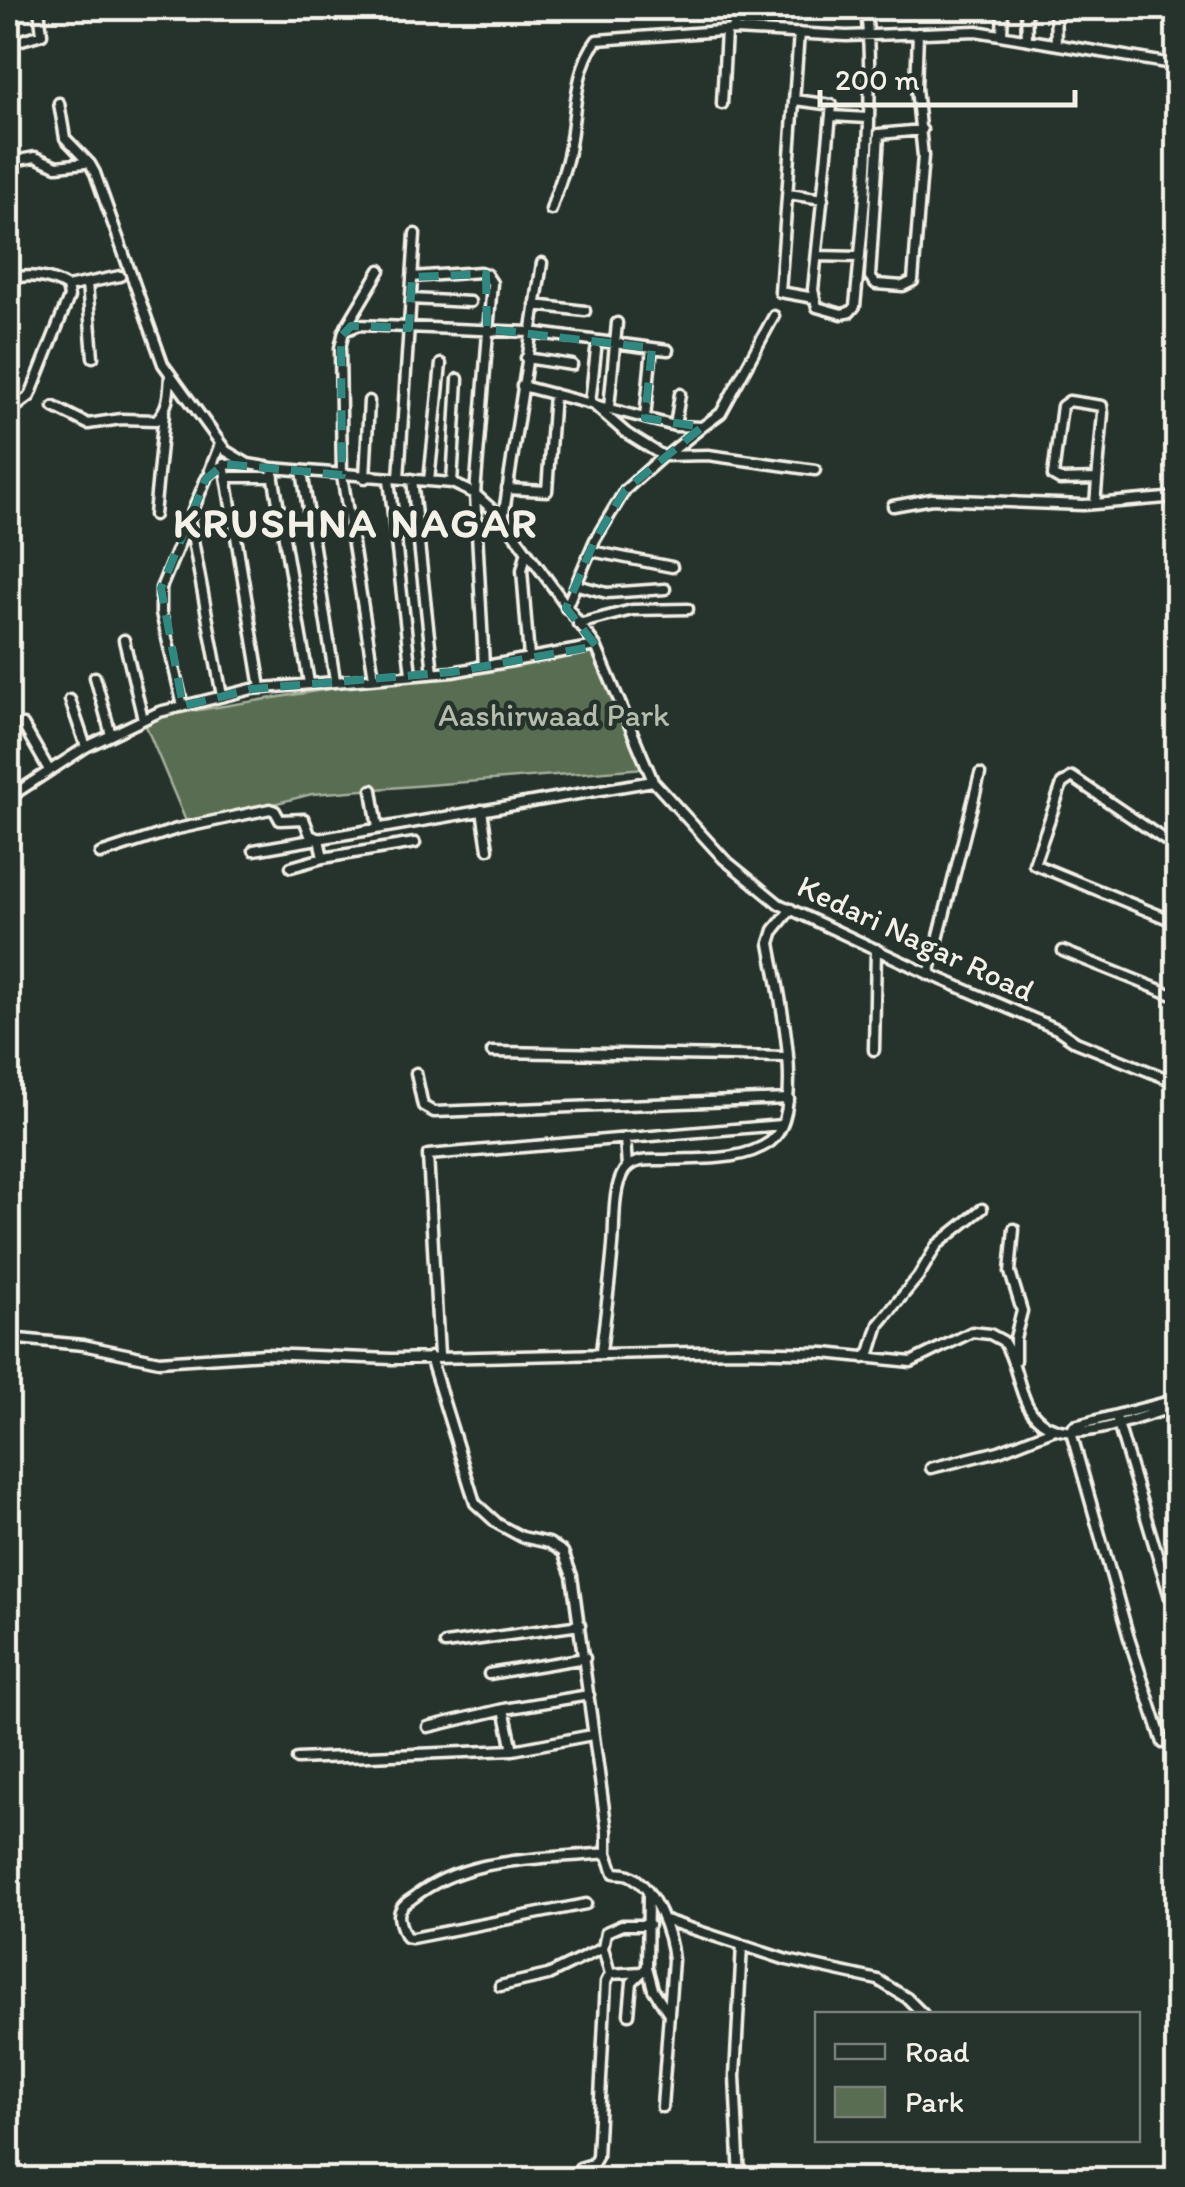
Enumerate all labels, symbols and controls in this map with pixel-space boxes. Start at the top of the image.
scale bar [820,45,1075,107]
text: 200 m [835,61,920,98]
district label: KRUSHNA NAGAR [173,497,539,548]
park label: Aashirwaad Park [438,696,670,734]
street label: Kedari Nagar Road [792,867,1040,1009]
legend [815,2012,1140,2142]
text: Road [905,2033,970,2070]
text: Park [905,2083,964,2120]

